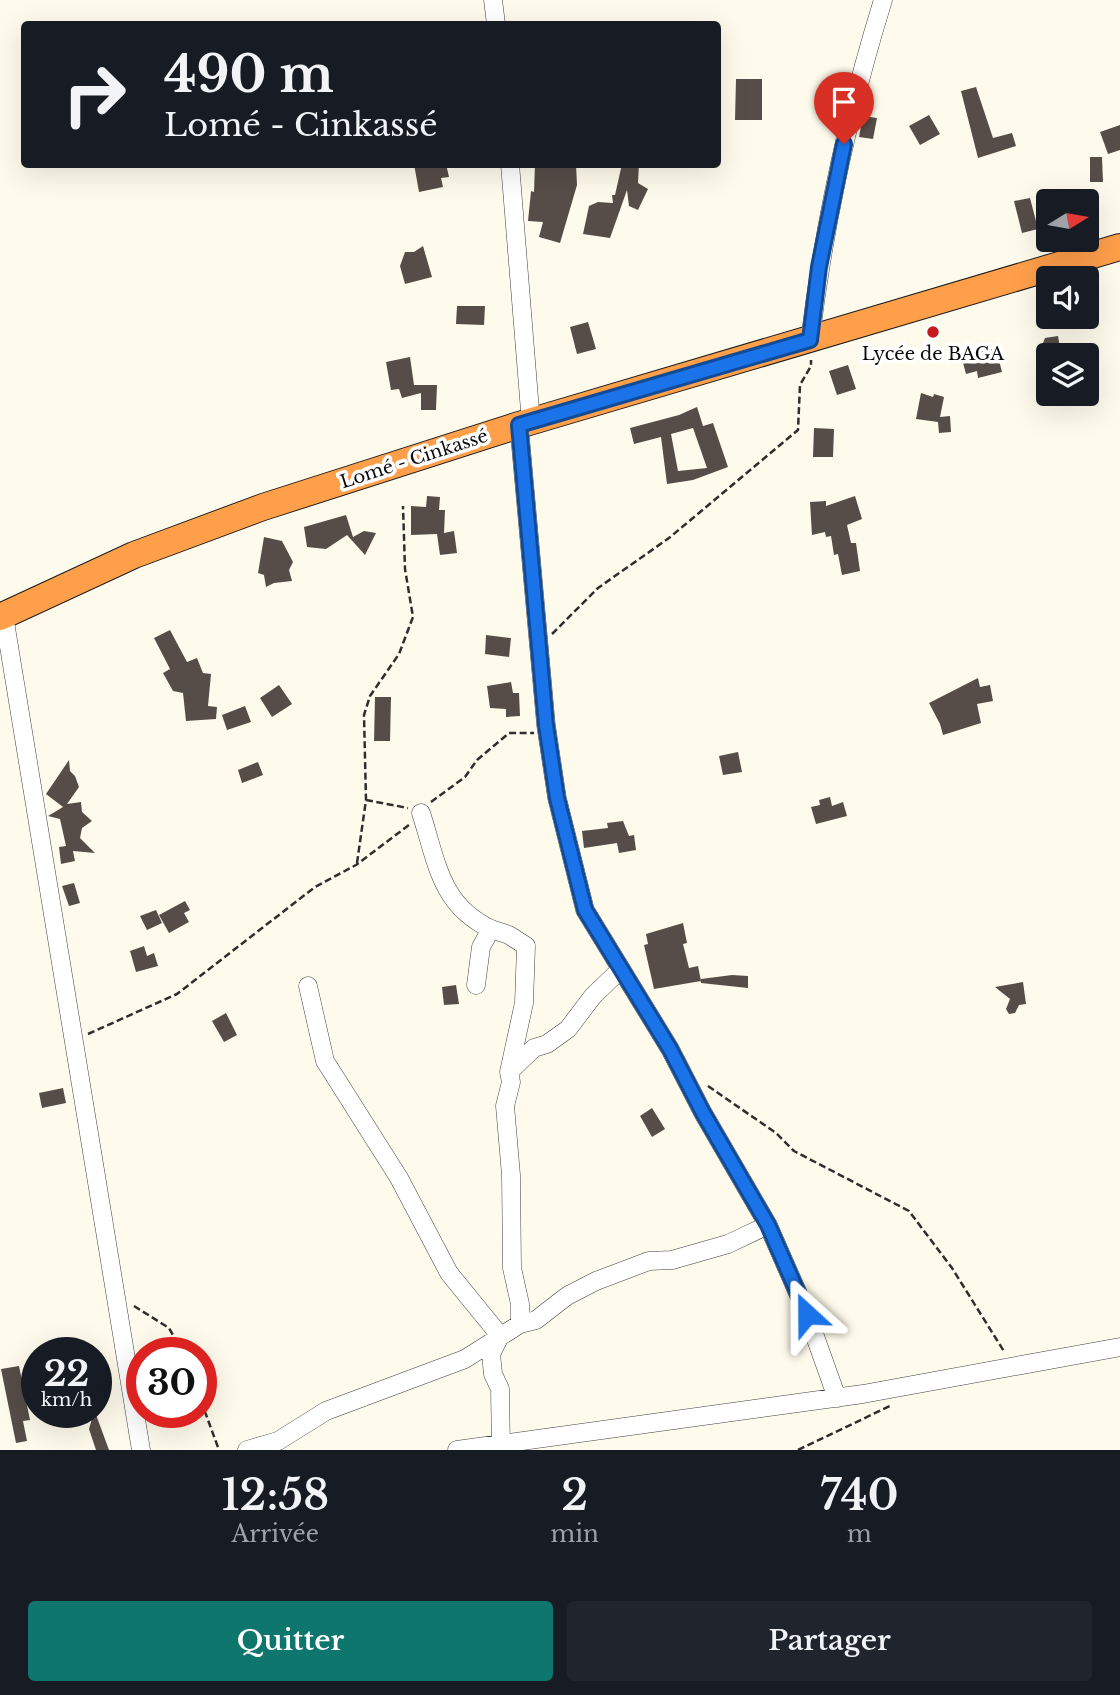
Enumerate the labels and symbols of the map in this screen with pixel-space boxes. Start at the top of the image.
pin [814,72,874,144]
north arrow [1036,189,1099,252]
marker: Lycée de BAGA [925,324,941,340]
place label: Lycée de BAGA [862,343,1005,365]
street label: Lomé - Cinkassé [337,425,491,493]
position arrow [770,1277,844,1351]
speed limit sign: 30 [126,1337,217,1428]

